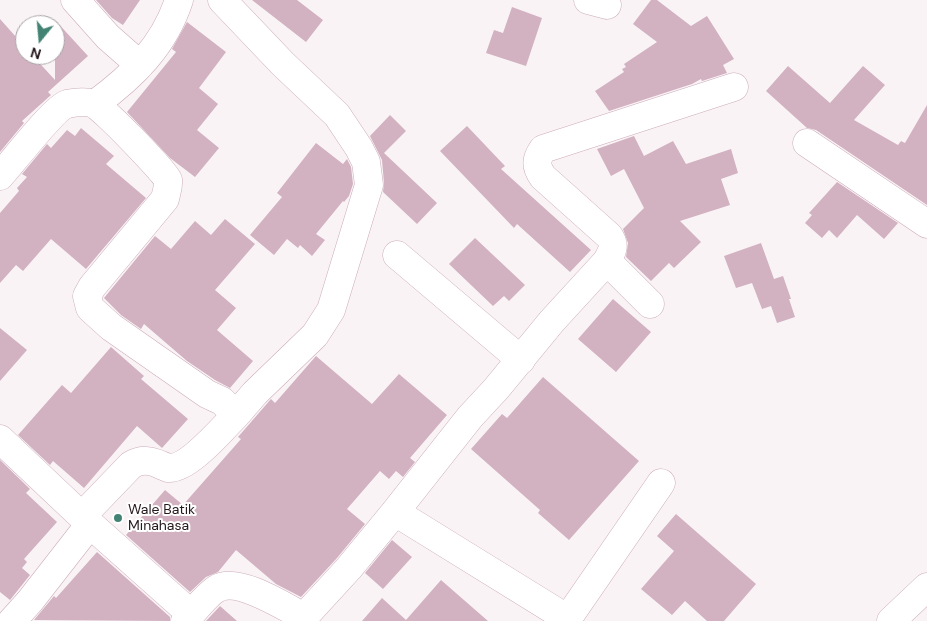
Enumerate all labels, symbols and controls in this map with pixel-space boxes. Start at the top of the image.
north arrow [15,15,65,65]
text: N [28,43,43,63]
place label: Wale Batik Minahasa [128,502,195,534]
marker: Wale Batik Minahasa [112,512,124,524]

